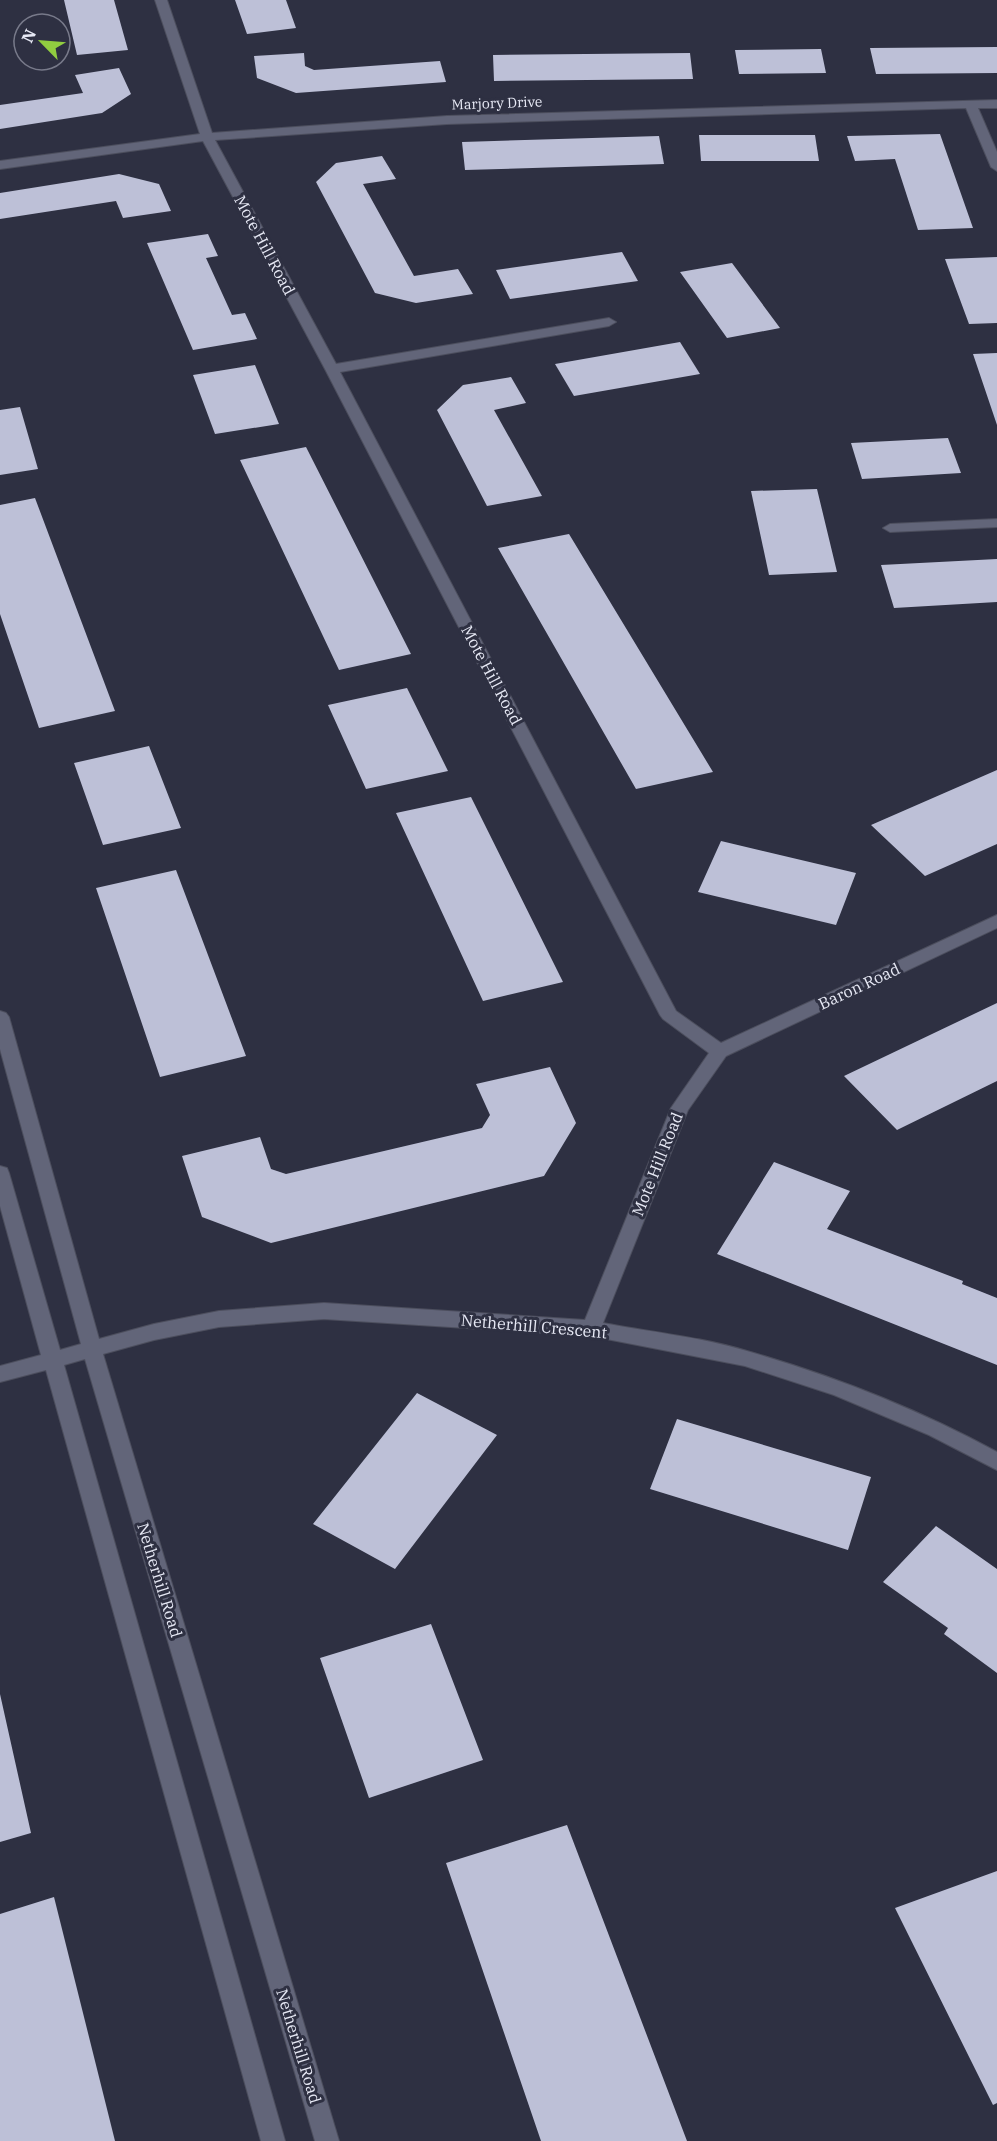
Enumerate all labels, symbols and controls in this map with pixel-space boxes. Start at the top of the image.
north arrow [12,12,72,72]
text: N [17,26,40,46]
street label: Marjory Drive [451,92,543,114]
street label: Mote Hill Road [230,192,300,298]
street label: Mote Hill Road [457,622,527,728]
street label: Baron Road [815,958,903,1014]
street label: Mote Hill Road [627,1109,687,1219]
street label: Netherhill Crescent [460,1310,608,1342]
street label: Netherhill Road [133,1520,187,1640]
street label: Netherhill Road [272,1986,326,2106]

